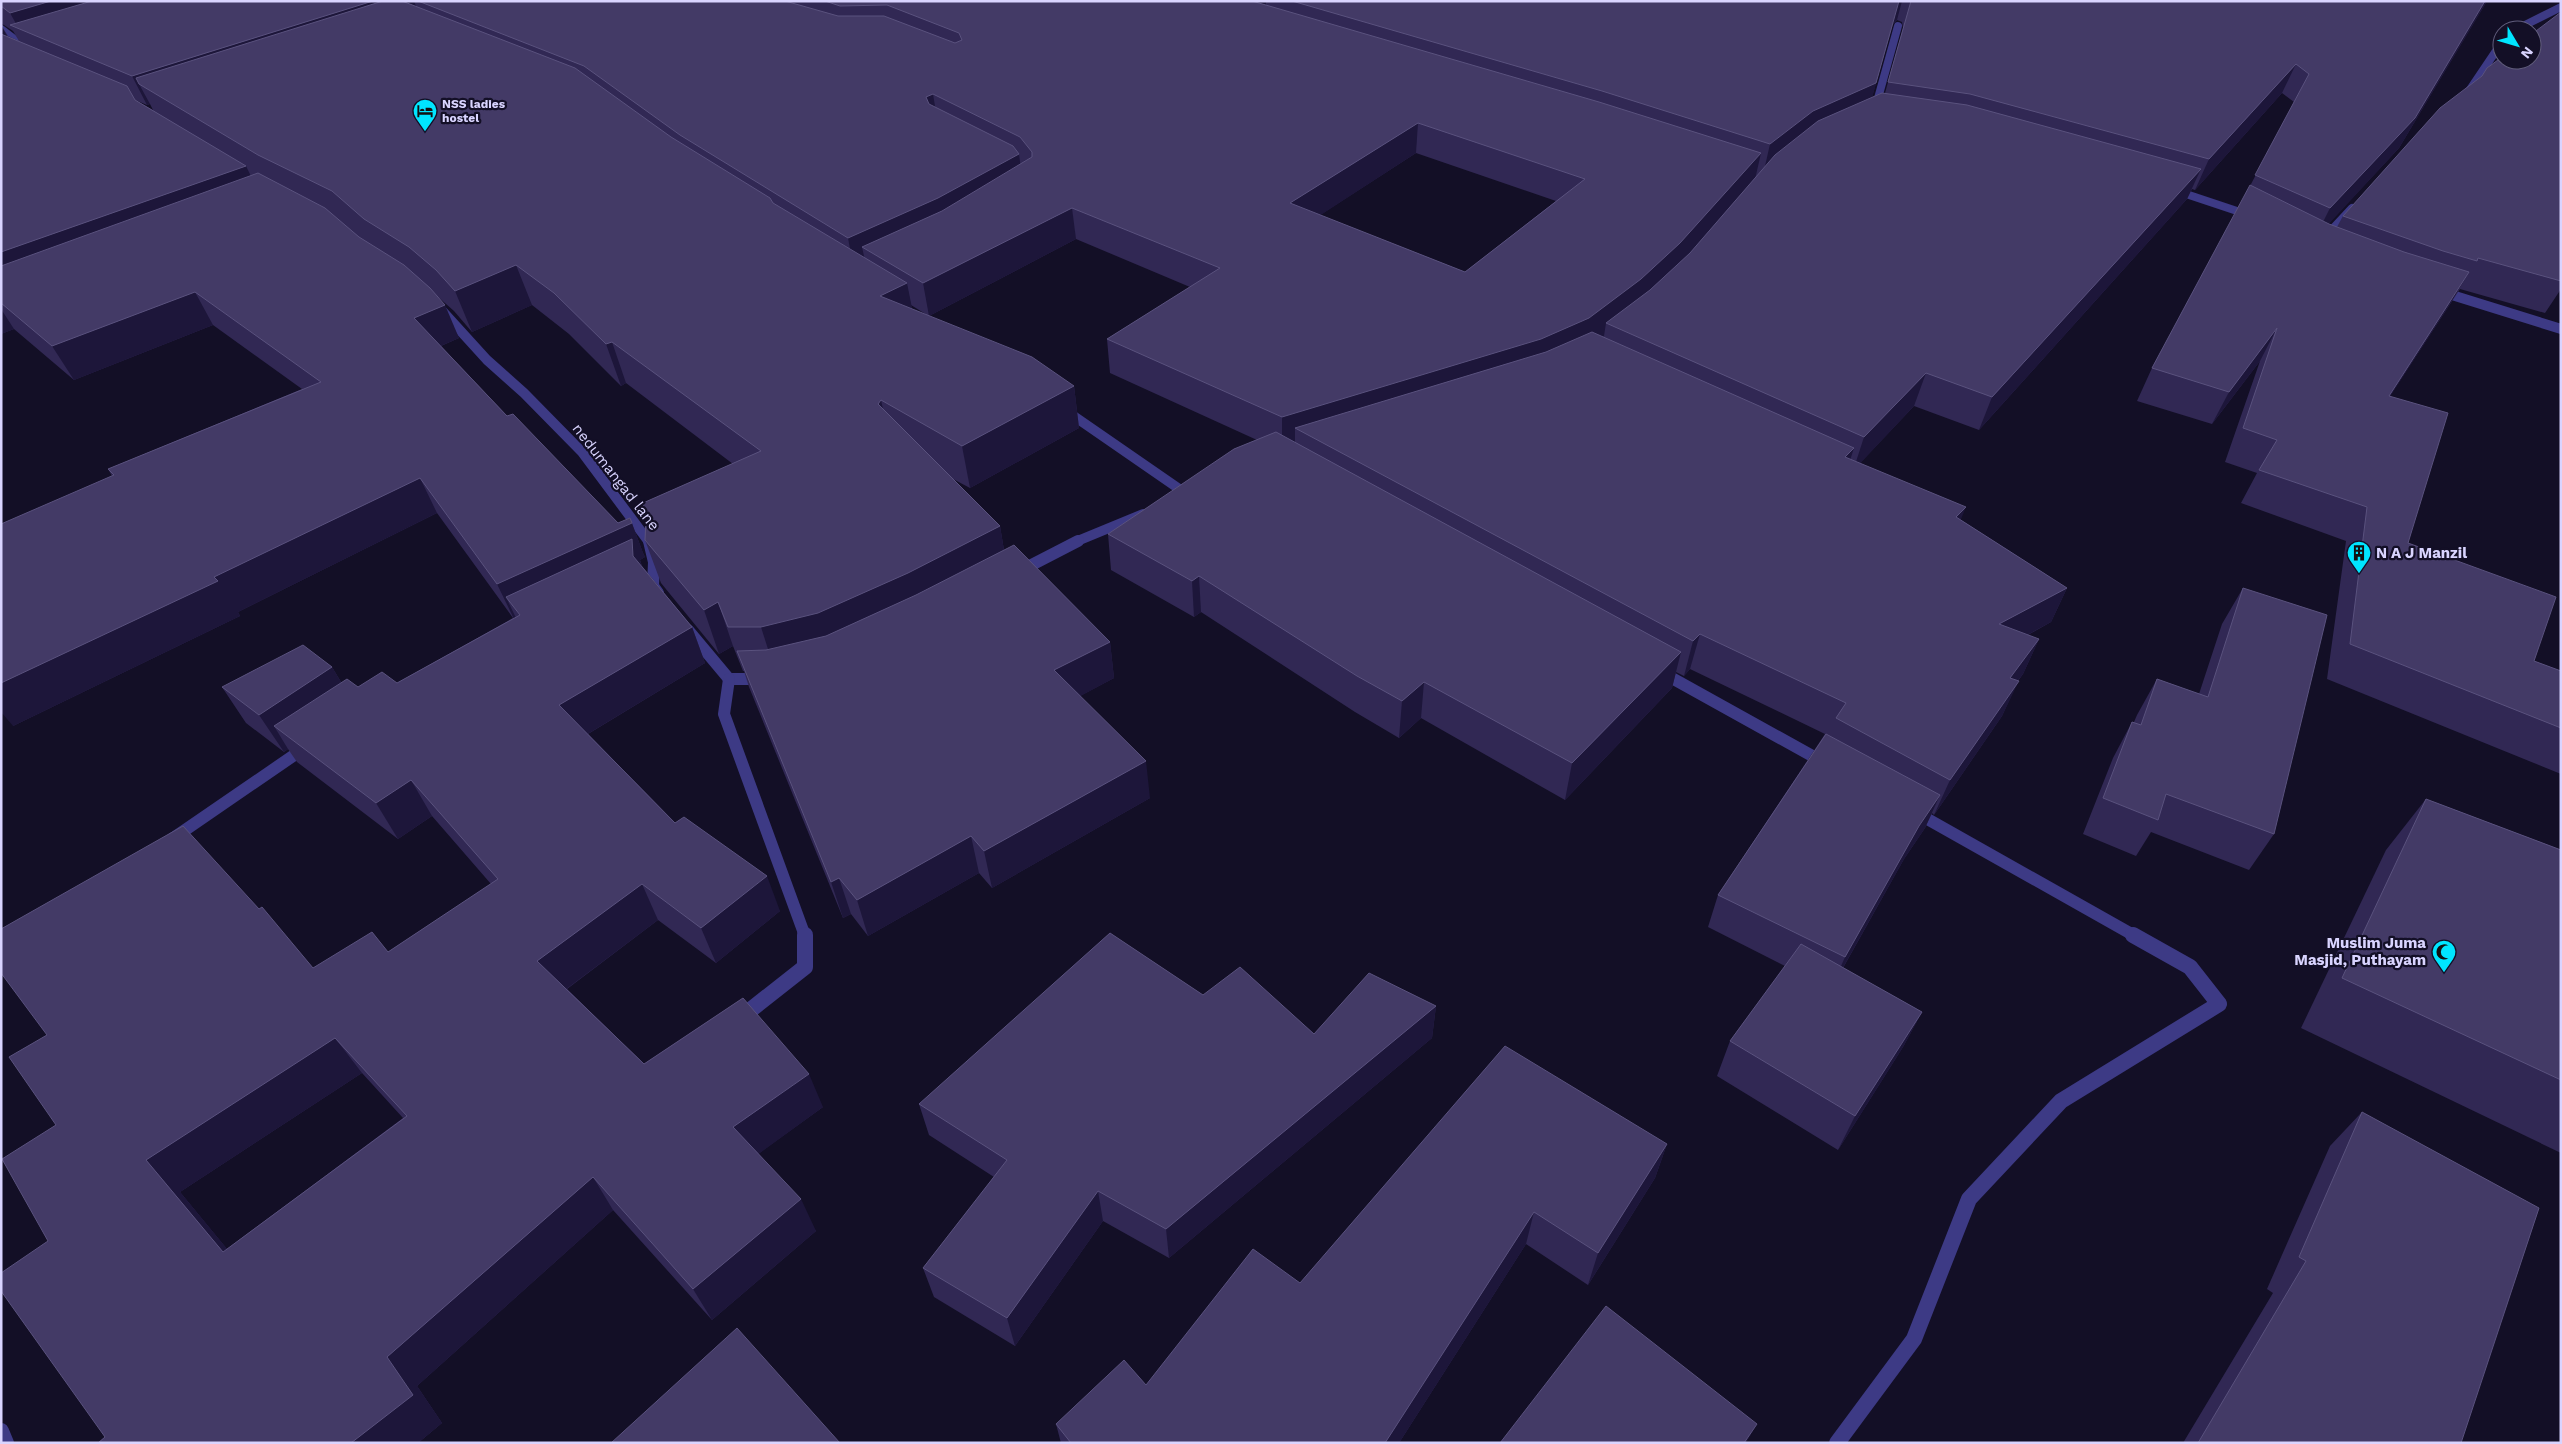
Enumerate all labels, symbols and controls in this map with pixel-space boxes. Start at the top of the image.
north arrow [2492,20,2542,70]
text: N [2518,44,2537,62]
place label: NSS ladies hostel [442,97,506,125]
hotel icon: NSS ladies hostel [412,98,438,132]
street label: nedumangad lane [569,420,663,534]
building icon: N A J Manzil [2346,540,2372,574]
place label: N A J Manzil [2376,544,2467,562]
place label: Muslim Juma Masjid, Puthayam [2294,934,2426,969]
mosque icon: Muslim Juma Masjid, Puthayam [2431,939,2457,973]

